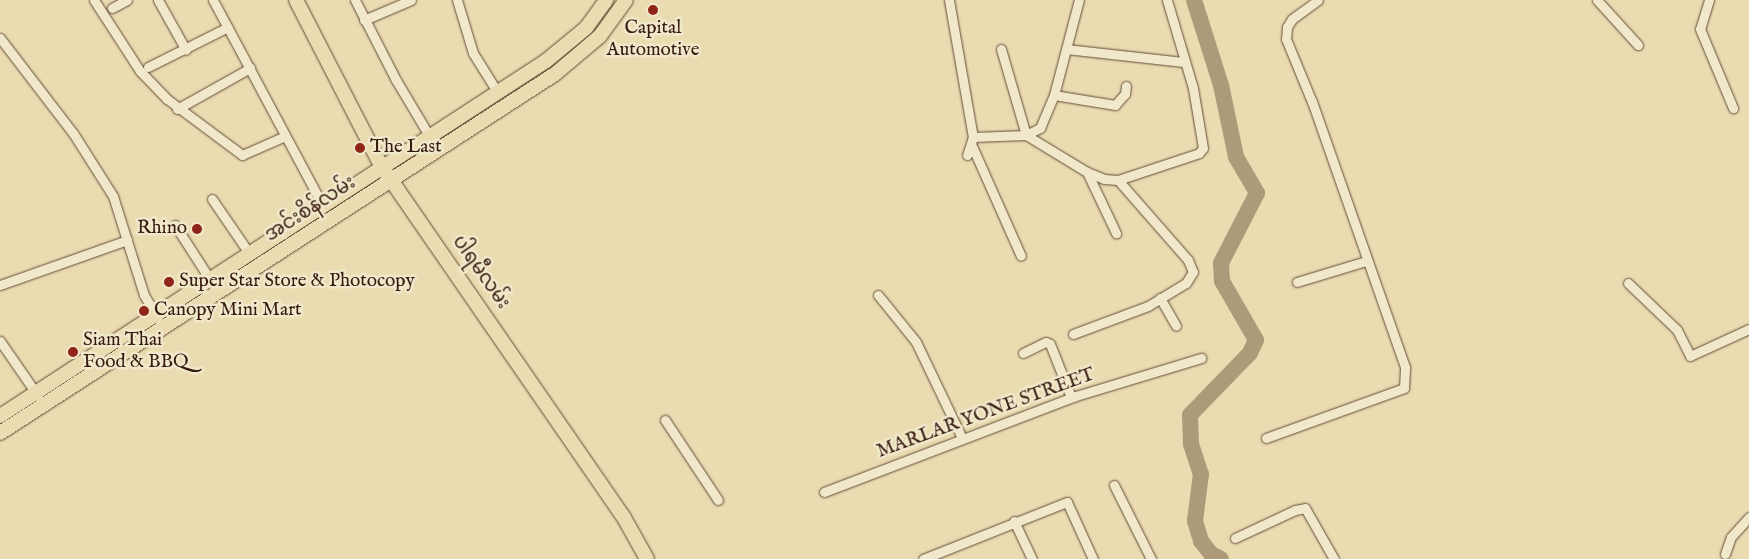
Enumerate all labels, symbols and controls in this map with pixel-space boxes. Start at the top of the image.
marker: Capital Automotive [647,4,659,16]
place label: Capital Automotive [607,18,699,62]
place label: The Last [370,137,442,159]
marker: The Last [354,142,366,154]
street label: အင်းစိန်လမ်း [261,172,361,248]
place label: Rhino [137,218,187,240]
marker: Rhino [191,223,203,235]
street label: ပါရမီလမ်း [446,232,514,314]
place label: Super Star Store & Photocopy [179,271,415,293]
marker: Super Star Store & Photocopy [163,276,175,288]
place label: Canopy Mini Mart [154,300,302,322]
marker: Canopy Mini Mart [138,305,150,317]
place label: Siam Thai Food & BBQ [83,330,189,374]
marker: Siam Thai Food & BBQ [67,346,79,358]
street label: MARLAR YONE STREET [874,364,1098,464]

